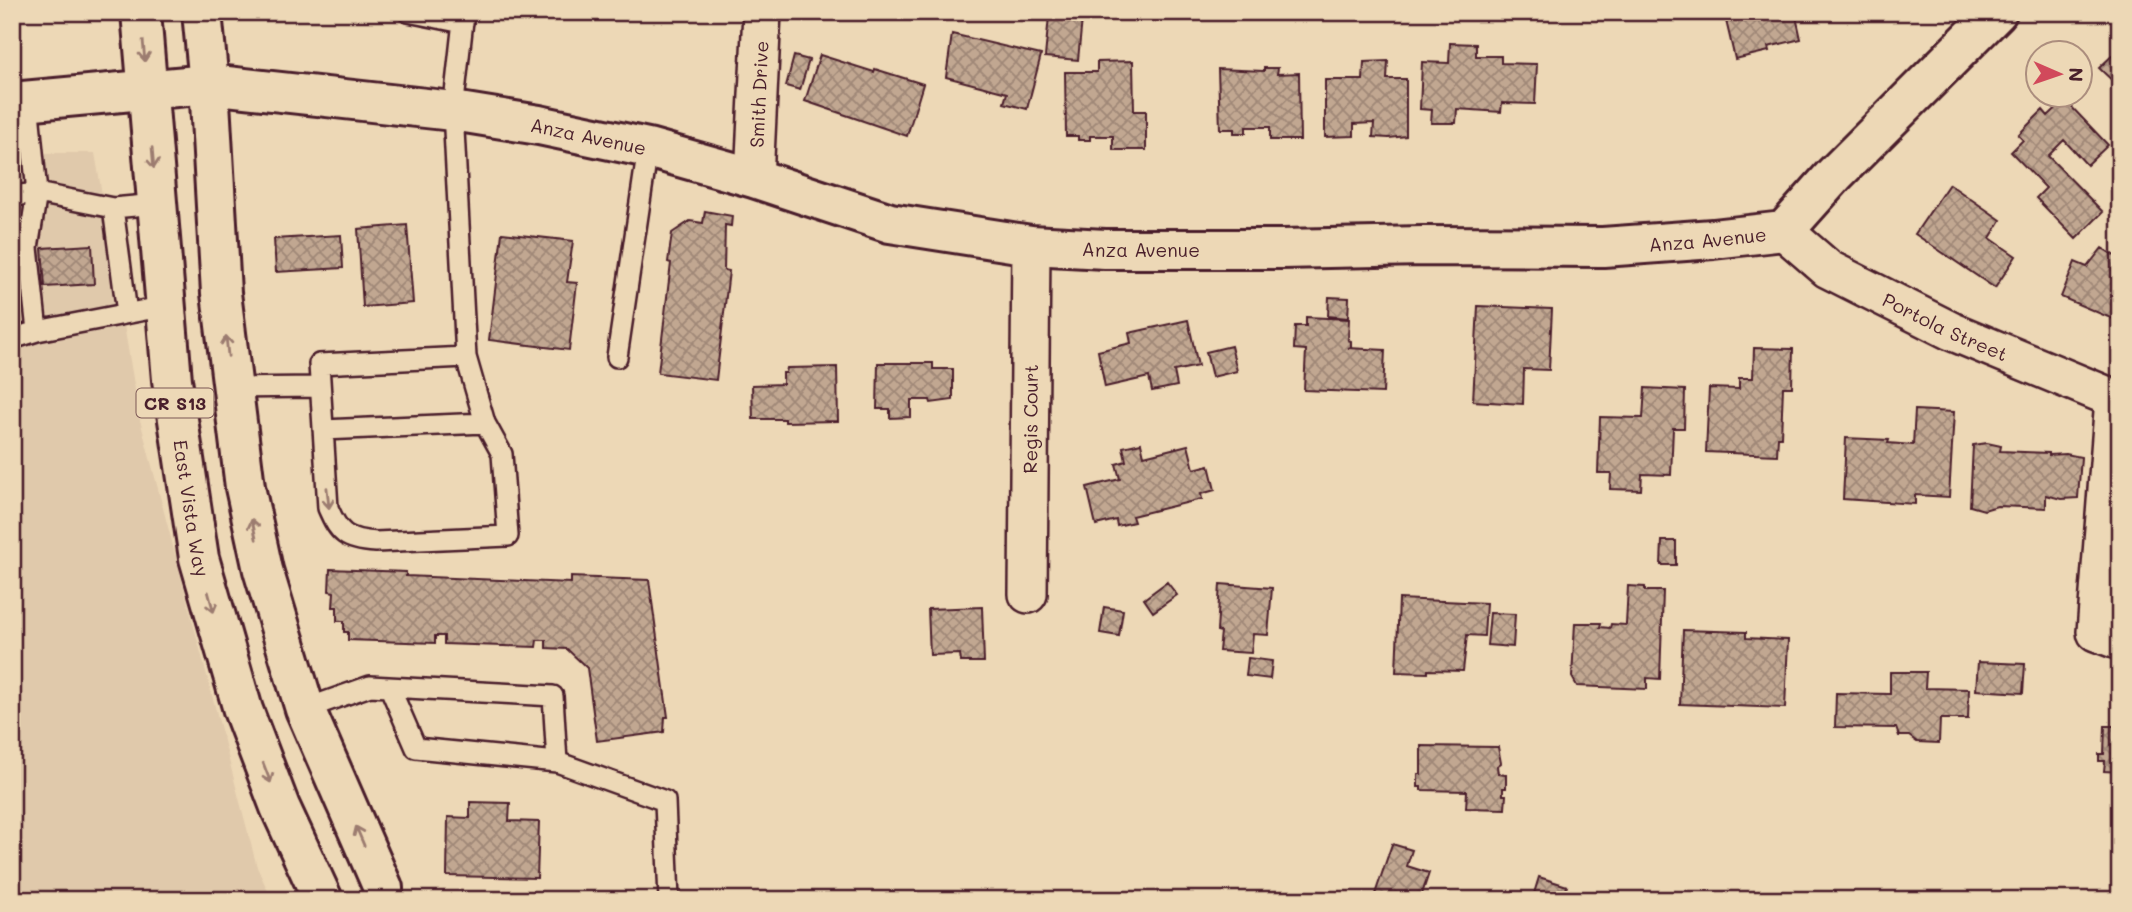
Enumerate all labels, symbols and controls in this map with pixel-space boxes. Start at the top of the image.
north arrow [2024,38,2094,108]
one-way arrow [138,39,151,62]
street label: Smith Drive [743,40,773,148]
text: N [2064,67,2089,82]
street label: Anza Avenue [529,111,649,160]
one-way arrow [147,146,160,169]
street label: Anza Avenue [1648,221,1768,256]
street label: Anza Avenue [1081,235,1200,262]
street label: Portola Street [1879,286,2012,366]
one-way arrow [221,335,234,358]
street label: Regis Court [1017,364,1042,474]
road number: CR S13 [136,388,214,418]
street label: East Vista Way [169,438,216,580]
one-way arrow [322,486,335,509]
one-way arrow [246,518,260,541]
one-way arrow [205,591,218,613]
one-way arrow [262,762,275,784]
one-way arrow [353,826,366,847]

